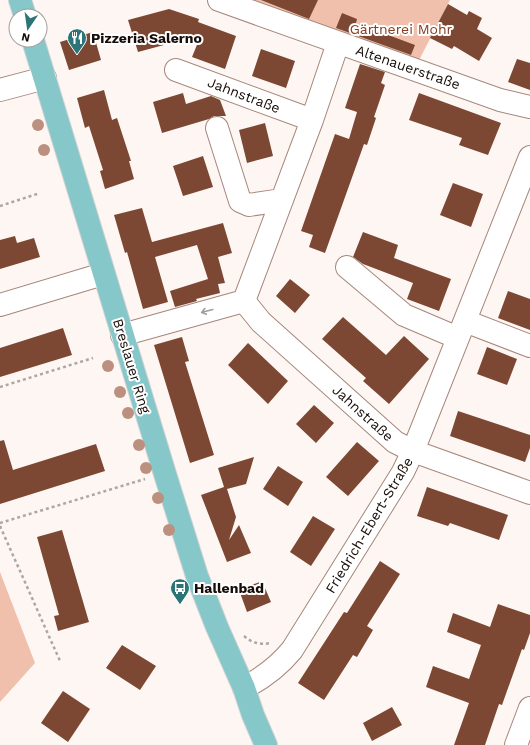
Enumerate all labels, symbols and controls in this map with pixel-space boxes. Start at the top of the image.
north arrow [8,8,48,48]
park label: Gärtnerei Mohr [350,21,453,37]
restaurant icon: Pizzeria Salerno [66,27,88,55]
text: N [20,30,31,45]
place label: Pizzeria Salerno [91,30,202,46]
street label: Altenauerstraße [354,42,462,92]
street label: Jahnstraße [206,74,282,116]
one-way arrow [200,308,213,316]
street label: Breslauer Ring [110,317,154,416]
street label: Jahnstraße [329,382,397,444]
street label: Friedrich-Ebert-Straße [322,454,416,596]
bus stop icon: Hallenbad [169,577,191,605]
place label: Hallenbad [194,580,264,596]

